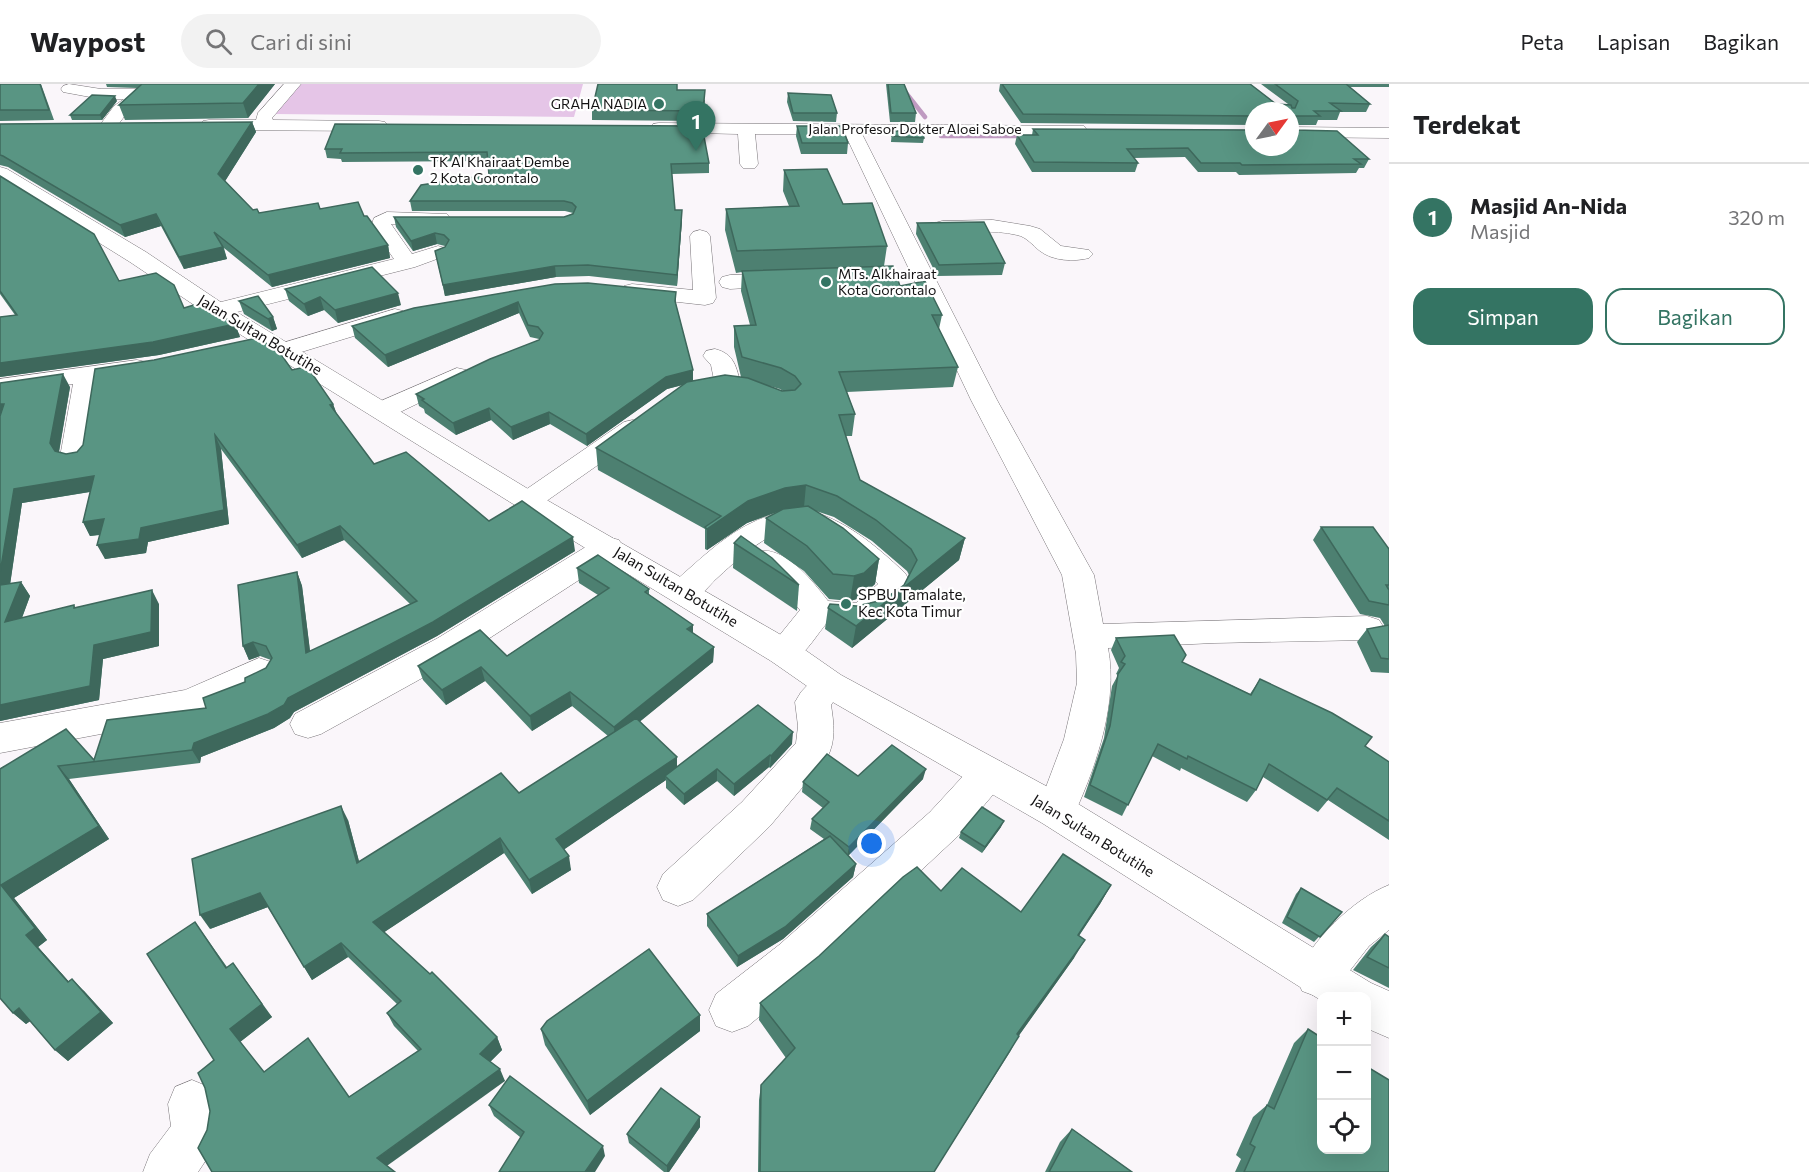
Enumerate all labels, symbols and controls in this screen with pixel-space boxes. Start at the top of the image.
search box [181,14,601,68]
text: Waypost [30,24,145,58]
icon: search [202,25,235,58]
text: Cari di sini [250,28,352,55]
text: Peta [1521,29,1564,54]
text: Lapisan [1597,29,1670,54]
text: Bagikan [1703,29,1779,54]
place label: GRAHA NADIA [551,95,647,112]
marker: GRAHA NADIA [652,97,666,111]
pin: 1 [676,101,716,151]
north arrow [1245,102,1299,156]
text: Terdekat [1413,108,1520,139]
street label: Jalan Profesor Dokter Aloei Saboe [808,120,1022,137]
place label: TK Al Khairaat Dembe 2 Kota Gorontalo [430,153,569,186]
marker: TK Al Khairaat Dembe 2 Kota Gorontalo [411,163,425,177]
text: Masjid An-Nida [1470,192,1627,219]
text: 1 [1428,205,1437,229]
text: 320 m [1728,205,1785,229]
text: Masjid [1470,219,1530,243]
place label: MTs. Alkhairaat Kota Gorontalo [838,265,937,298]
marker: MTs. Alkhairaat Kota Gorontalo [819,275,833,289]
button: Simpan [1413,288,1593,345]
button: Bagikan [1605,288,1785,345]
street label: Jalan Sultan Botutihe [195,290,326,378]
street label: Jalan Sultan Botutihe [611,542,742,630]
place label: SPBU Tamalate, Kec Kota Timur [858,585,966,620]
marker: SPBU Tamalate, Kec Kota Timur [839,597,853,611]
street label: Jalan Sultan Botutihe [1029,790,1158,880]
your location [857,829,886,858]
map controls [1317,992,1371,1154]
button: + [1317,992,1371,1046]
button: − [1317,1046,1371,1100]
button: locate [1317,1100,1371,1154]

